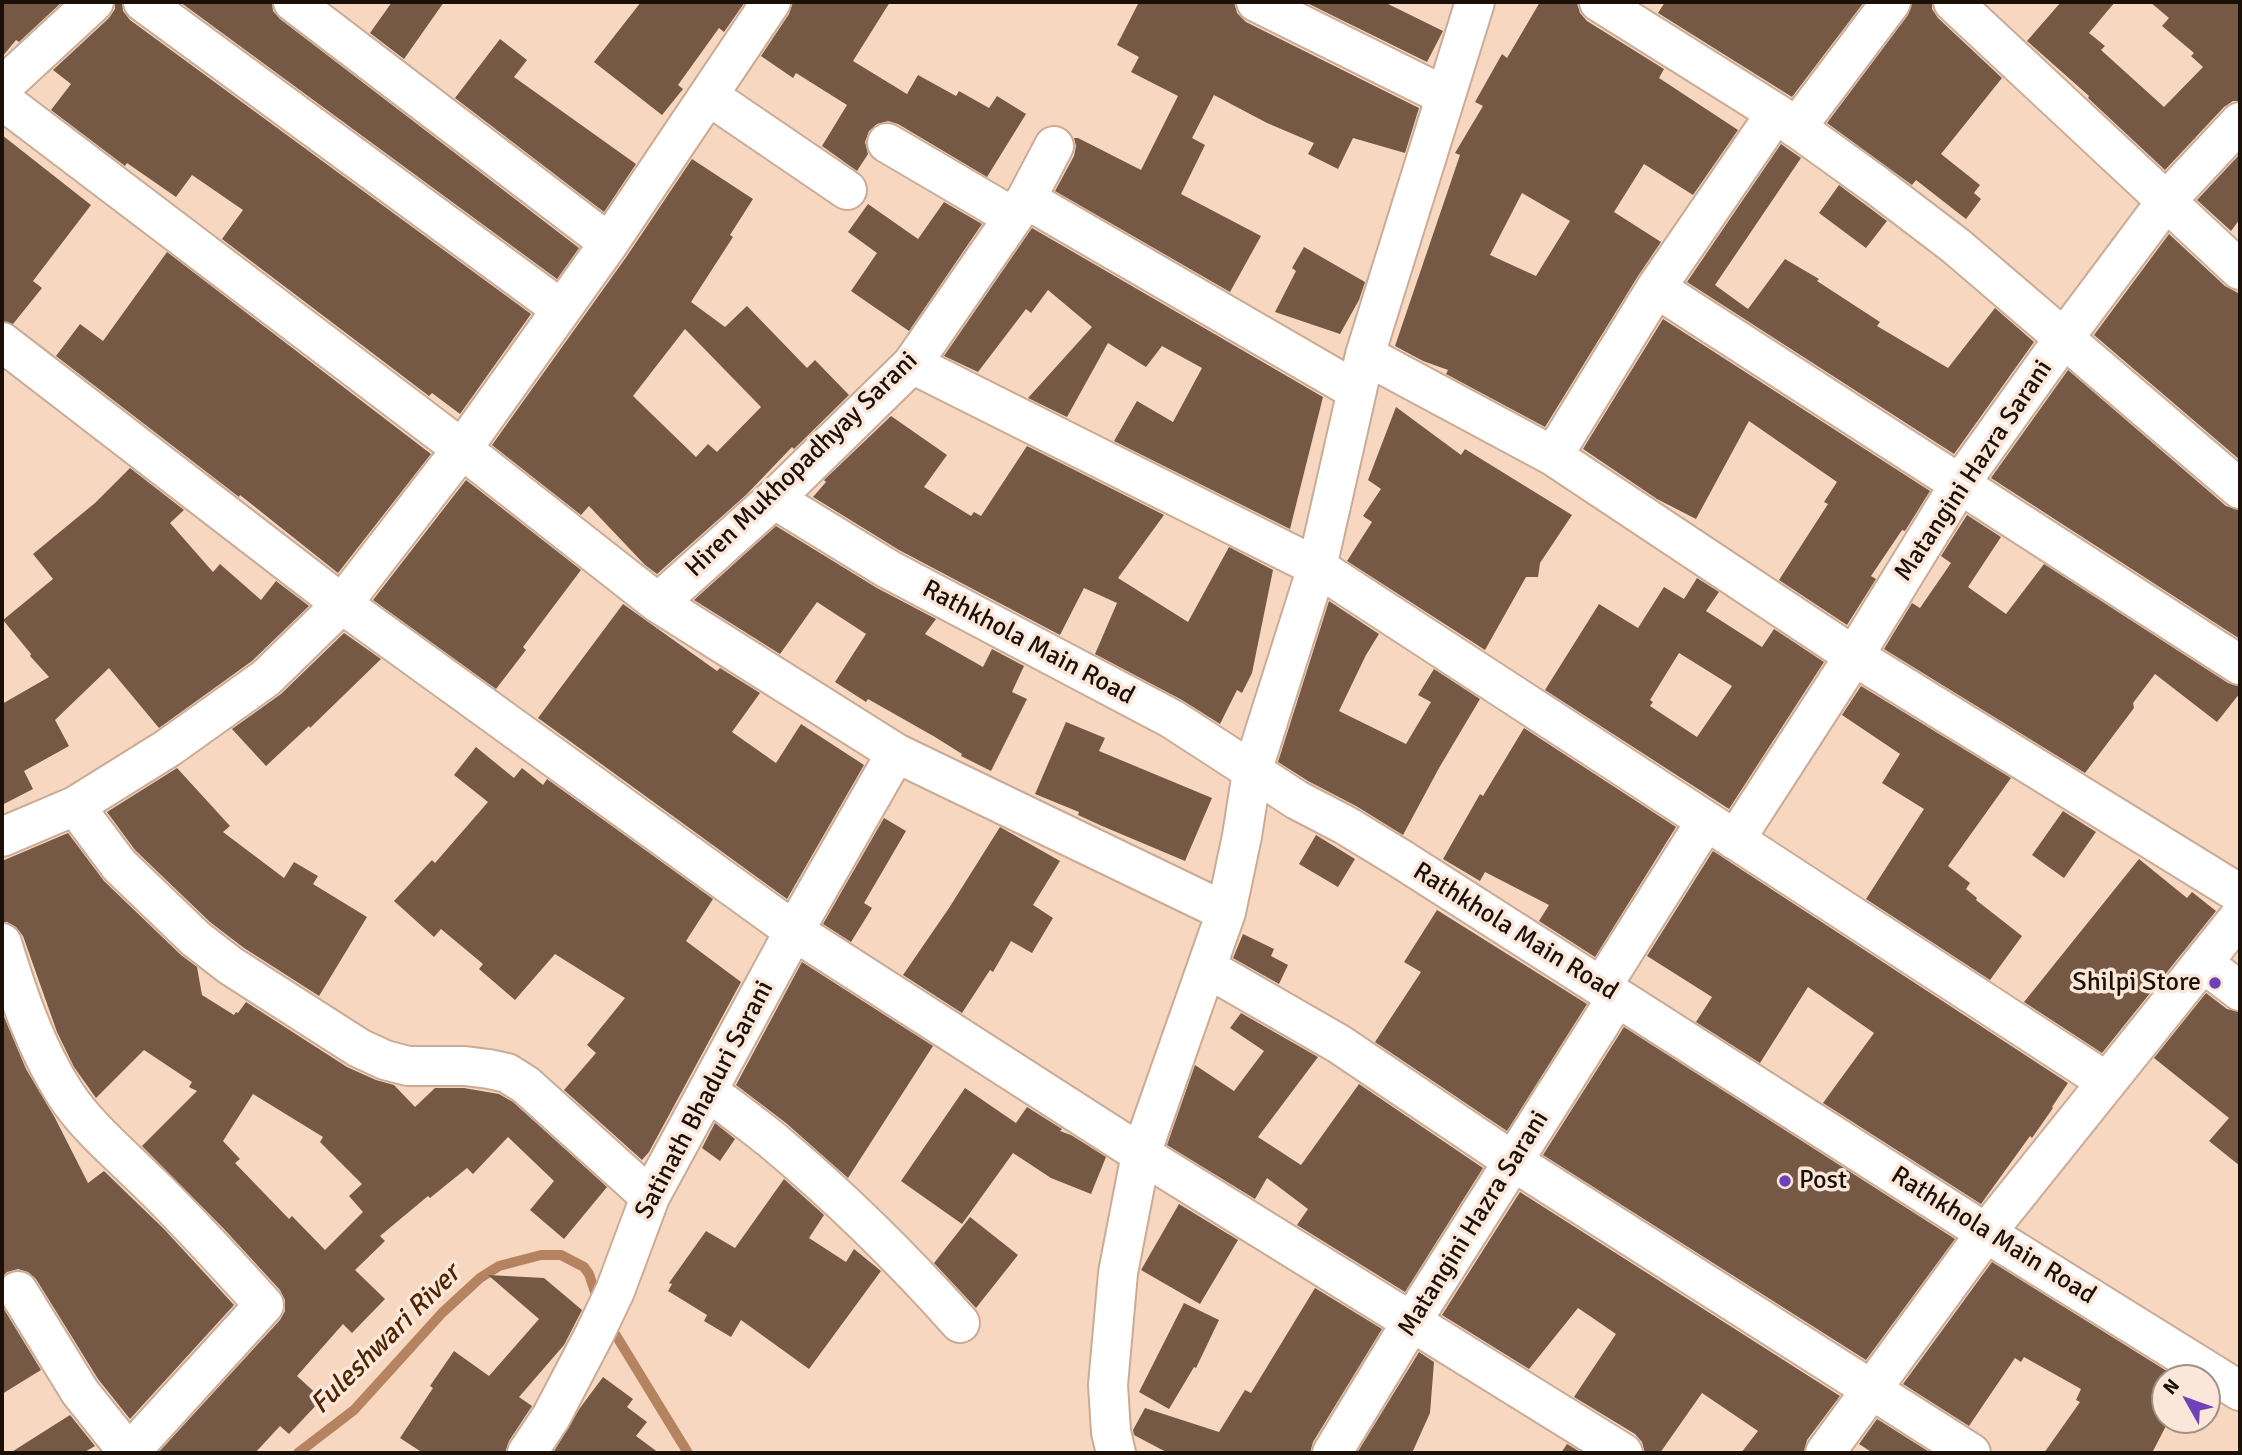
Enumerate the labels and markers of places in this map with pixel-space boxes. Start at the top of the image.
place label: Shilpi Store [2072,967,2201,999]
marker: Shilpi Store [2207,975,2223,991]
place label: Post [1799,1165,1847,1197]
marker: Post [1777,1173,1793,1189]

